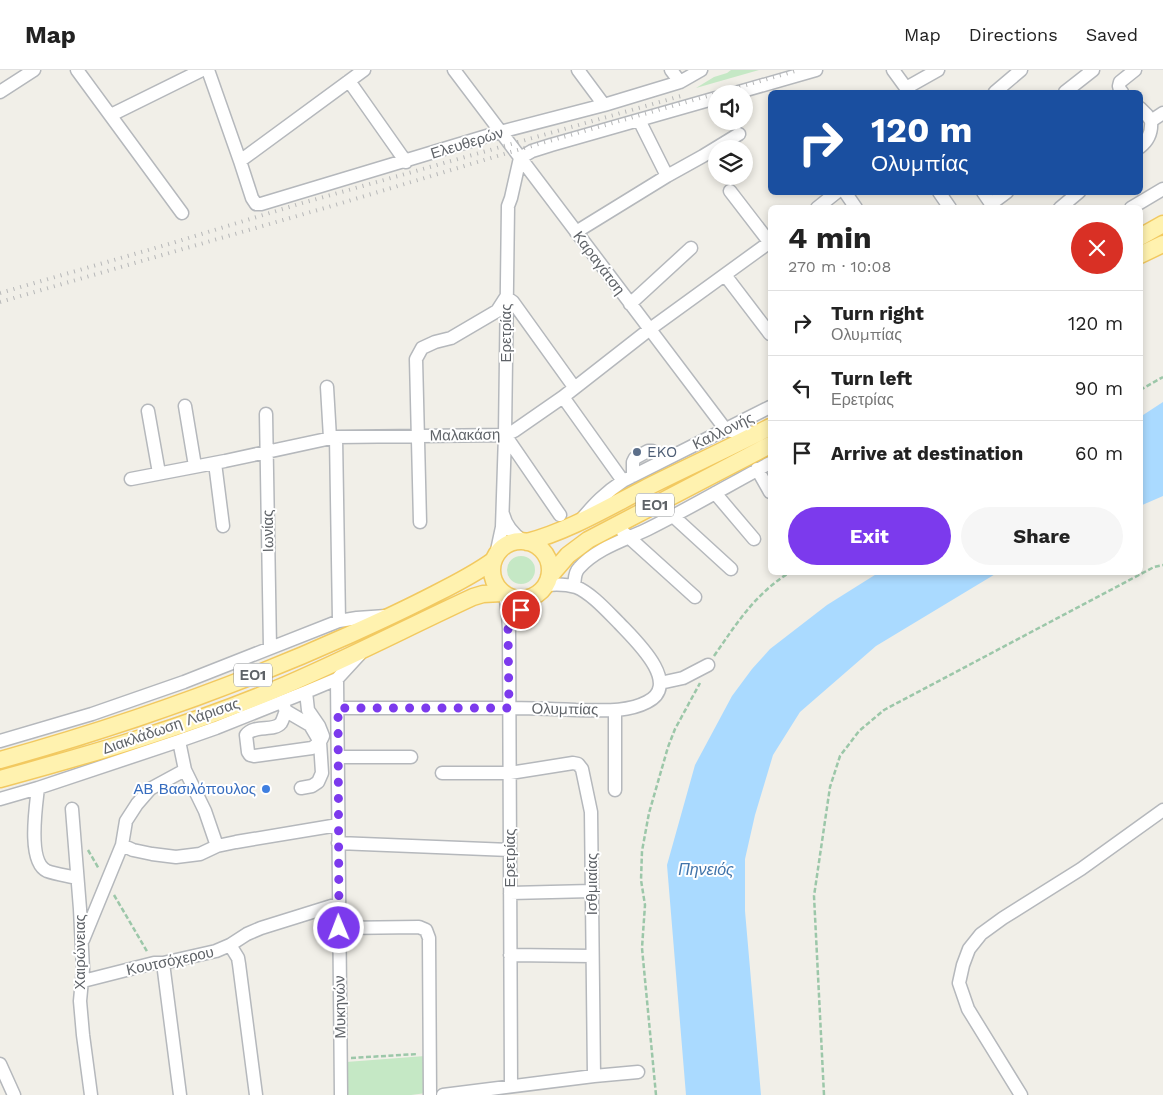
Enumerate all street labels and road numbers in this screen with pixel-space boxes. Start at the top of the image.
street label: Ελευθερών [428,123,506,163]
street label: Καραγάτση [569,228,629,298]
street label: Ερετρίας [497,304,515,362]
street label: Καλλoνής [690,409,756,453]
street label: Μαλακάση [429,425,501,445]
road number: ΕΟ1 [636,494,674,516]
street label: Ιωνίας [259,510,277,552]
road number: ΕΟ1 [234,664,272,686]
street label: Διακλάδωση Λάρισας [100,694,242,758]
street label: Ολυμπίας [532,699,598,719]
street label: Ερετρίας [501,829,519,887]
street label: Ισθμιαίας [583,853,601,915]
street label: Χαιρώνειας [71,914,89,990]
street label: Κουτσόχερου [125,943,215,979]
street label: Μυκηνών [330,975,350,1039]

